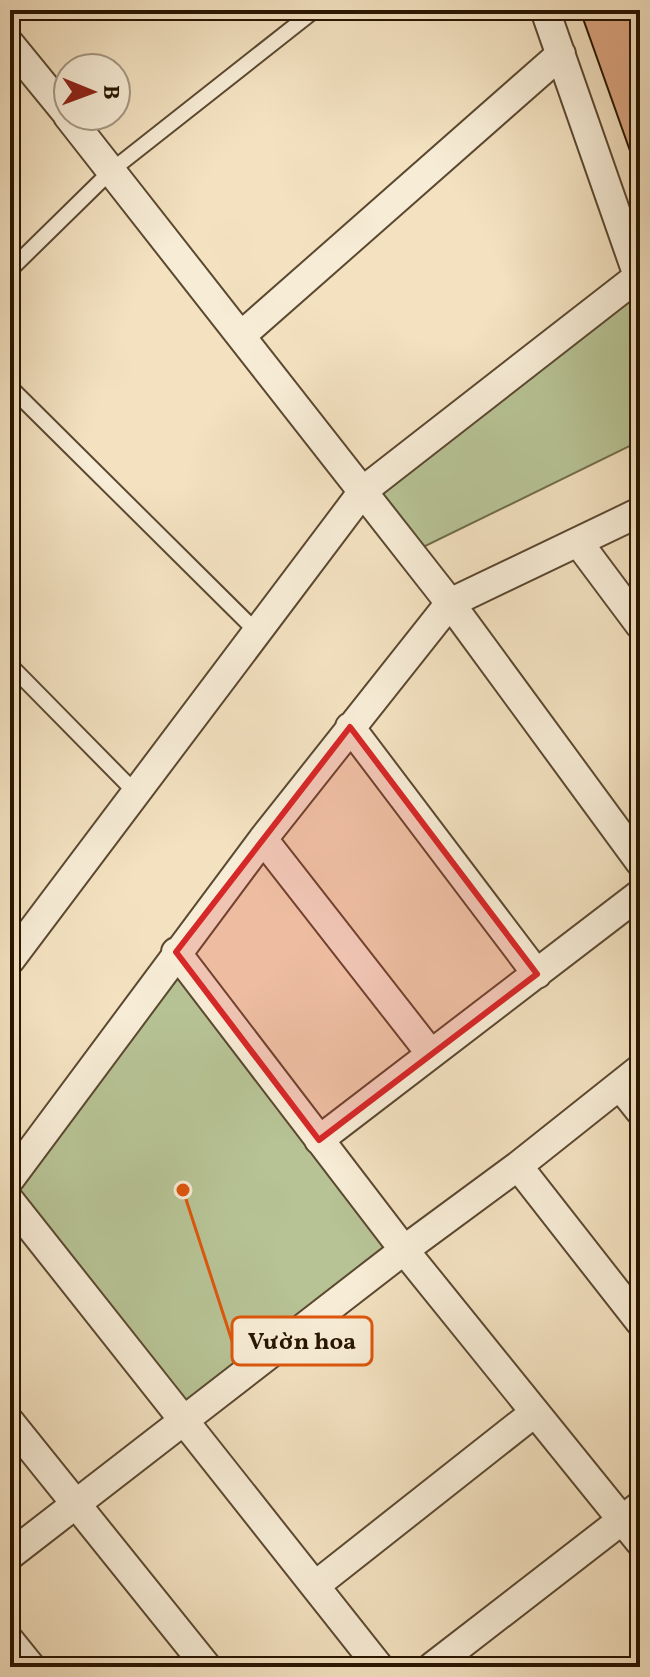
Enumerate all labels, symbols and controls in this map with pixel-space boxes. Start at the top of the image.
north arrow [52,52,132,132]
text: B [94,85,125,100]
callout: Vườn hoa [232,1317,372,1365]
text: Vườn hoa [248,1326,356,1360]

